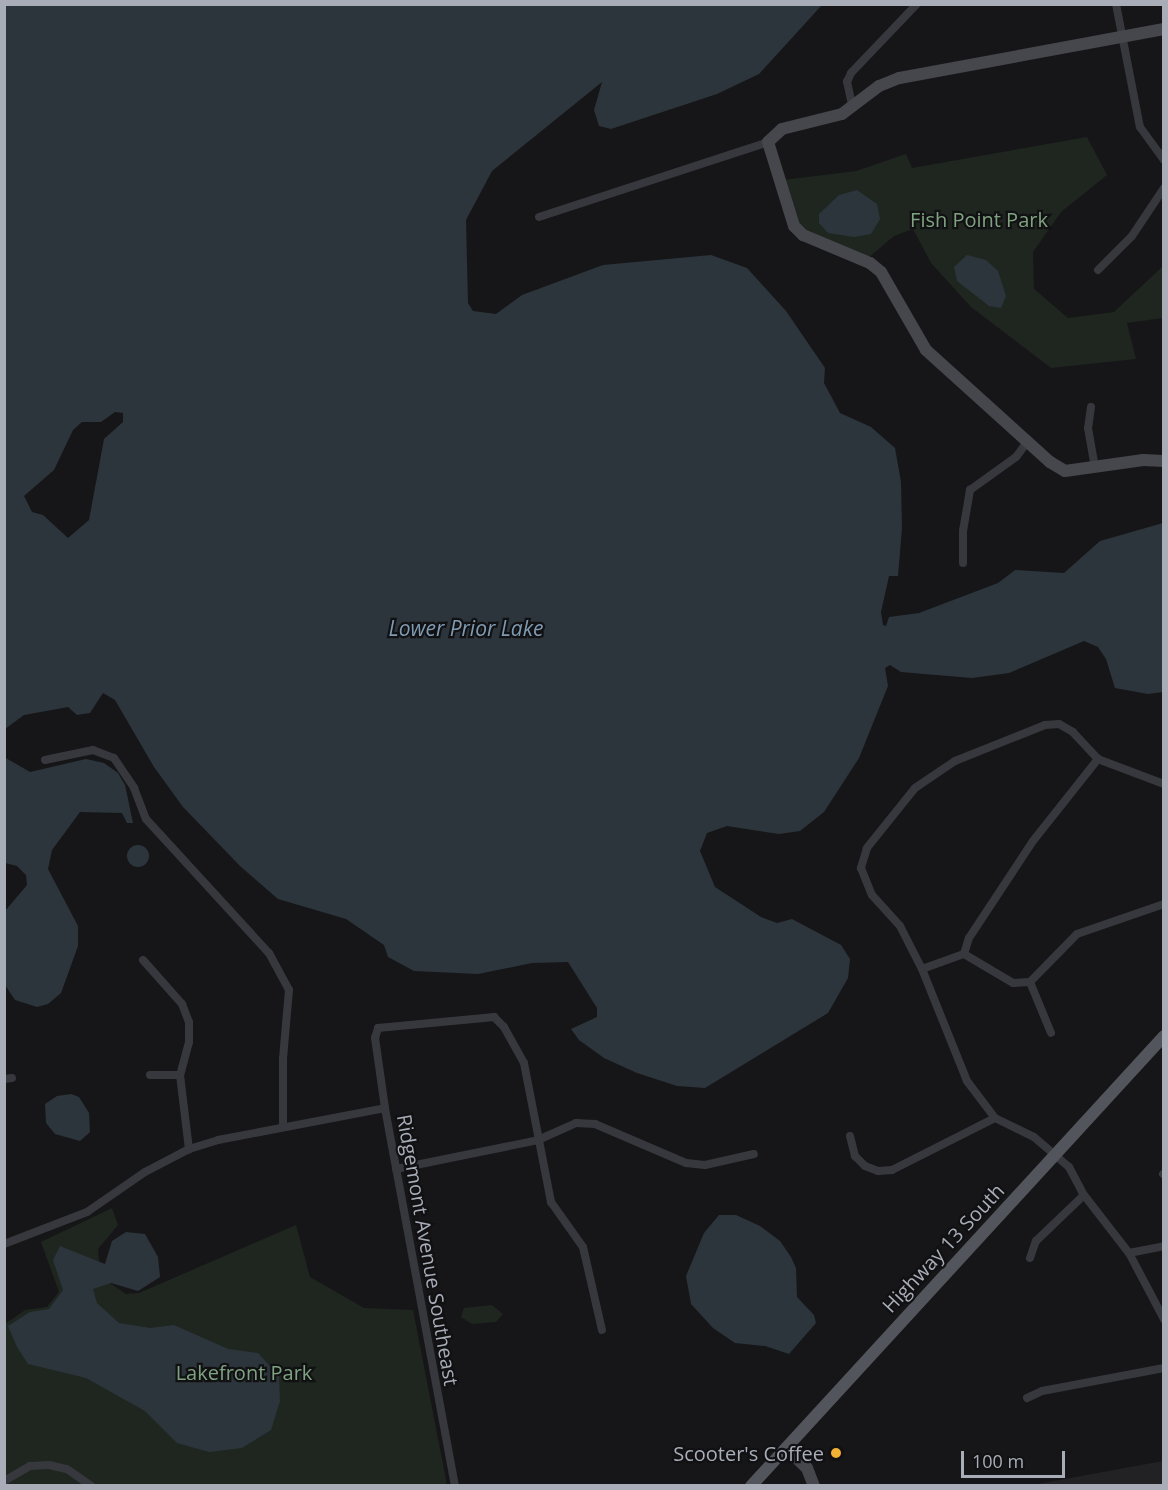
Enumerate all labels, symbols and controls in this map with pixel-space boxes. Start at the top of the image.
park label: Fish Point Park [910,207,1048,231]
water label: Lower Prior Lake [389,615,543,641]
street label: Ridgemont Avenue Southeast [392,1112,464,1388]
street label: Highway 13 South [877,1179,1009,1317]
park label: Lakefront Park [176,1360,312,1384]
scale bar [964,1439,1068,1477]
place label: Scooter's Coffee [673,1441,824,1465]
marker: Scooter's Coffee [829,1446,843,1460]
text: 100 m [972,1449,1024,1473]

